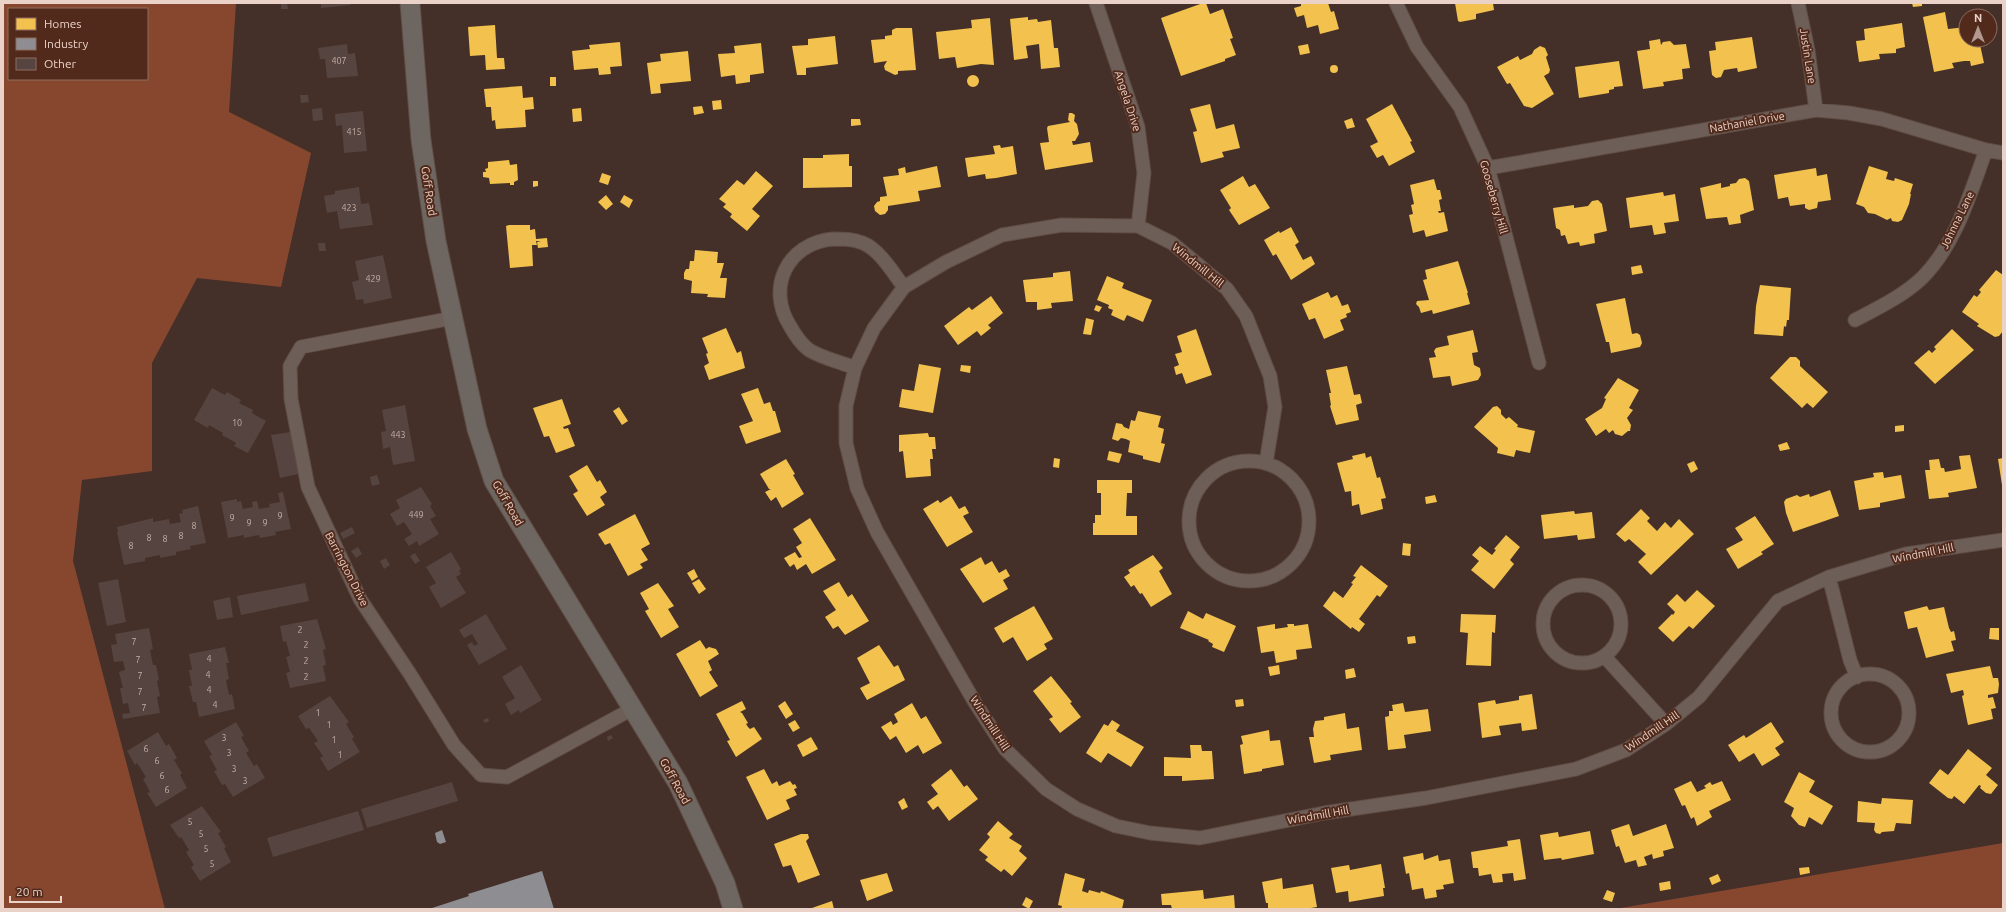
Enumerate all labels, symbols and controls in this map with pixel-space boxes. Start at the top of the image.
legend [8,8,148,80]
north arrow [1958,8,1998,48]
text: N [1974,12,1982,24]
text: Homes [44,17,82,30]
street label: Justin Lane [1798,27,1818,85]
text: Industry [44,37,89,50]
house number: 407 [331,56,347,66]
text: Other [44,57,77,70]
street label: Angela Drive [1113,69,1143,133]
street label: Nathaniel Drive [1708,109,1786,135]
house number: 415 [346,127,362,137]
street label: Gooseberry Hill [1478,159,1510,235]
street label: Goff Road [419,165,439,217]
street label: Johnna Lane [1938,189,1976,251]
house number: 423 [341,203,357,213]
street label: Windmill Hill [1170,241,1226,289]
house number: 429 [365,274,381,284]
house number: 10 [232,418,242,428]
house number: 443 [390,430,406,440]
street label: Goff Road [490,478,526,528]
house number: 449 [408,510,424,520]
house number: 9 [277,511,283,521]
house number: 9 [229,513,235,523]
house number: 9 [246,518,252,528]
house number: 9 [262,518,268,528]
house number: 8 [191,521,197,531]
street label: Barrington Drive [323,530,371,608]
house number: 8 [178,531,184,541]
house number: 8 [146,533,152,543]
house number: 8 [162,534,168,544]
house number: 8 [128,541,134,551]
street label: Windmill Hill [1891,541,1955,565]
house number: 2 [297,625,303,635]
house number: 7 [131,637,137,647]
house number: 2 [303,640,309,650]
house number: 4 [206,654,212,664]
house number: 7 [135,655,141,665]
house number: 2 [303,656,309,666]
house number: 4 [205,670,211,680]
house number: 7 [137,671,143,681]
house number: 2 [303,672,309,682]
house number: 4 [206,685,212,695]
house number: 7 [137,687,143,697]
street label: Windmill Hill [968,694,1012,753]
house number: 4 [212,700,218,710]
house number: 7 [141,703,147,713]
house number: 1 [315,708,321,718]
street label: Windmill Hill [1623,709,1681,753]
house number: 1 [326,720,332,730]
house number: 3 [221,733,227,743]
house number: 1 [331,735,337,745]
house number: 6 [143,744,149,754]
house number: 3 [226,748,232,758]
house number: 1 [337,750,343,760]
house number: 6 [154,756,160,766]
street label: Goff Road [658,756,692,806]
house number: 3 [231,764,237,774]
house number: 6 [159,771,165,781]
house number: 3 [242,776,248,786]
house number: 6 [164,785,170,795]
street label: Windmill Hill [1286,804,1350,826]
house number: 5 [187,817,193,827]
house number: 5 [198,829,204,839]
house number: 5 [203,844,209,854]
house number: 5 [209,859,215,869]
scale bar [10,878,61,904]
text: 20 m [16,885,43,898]

